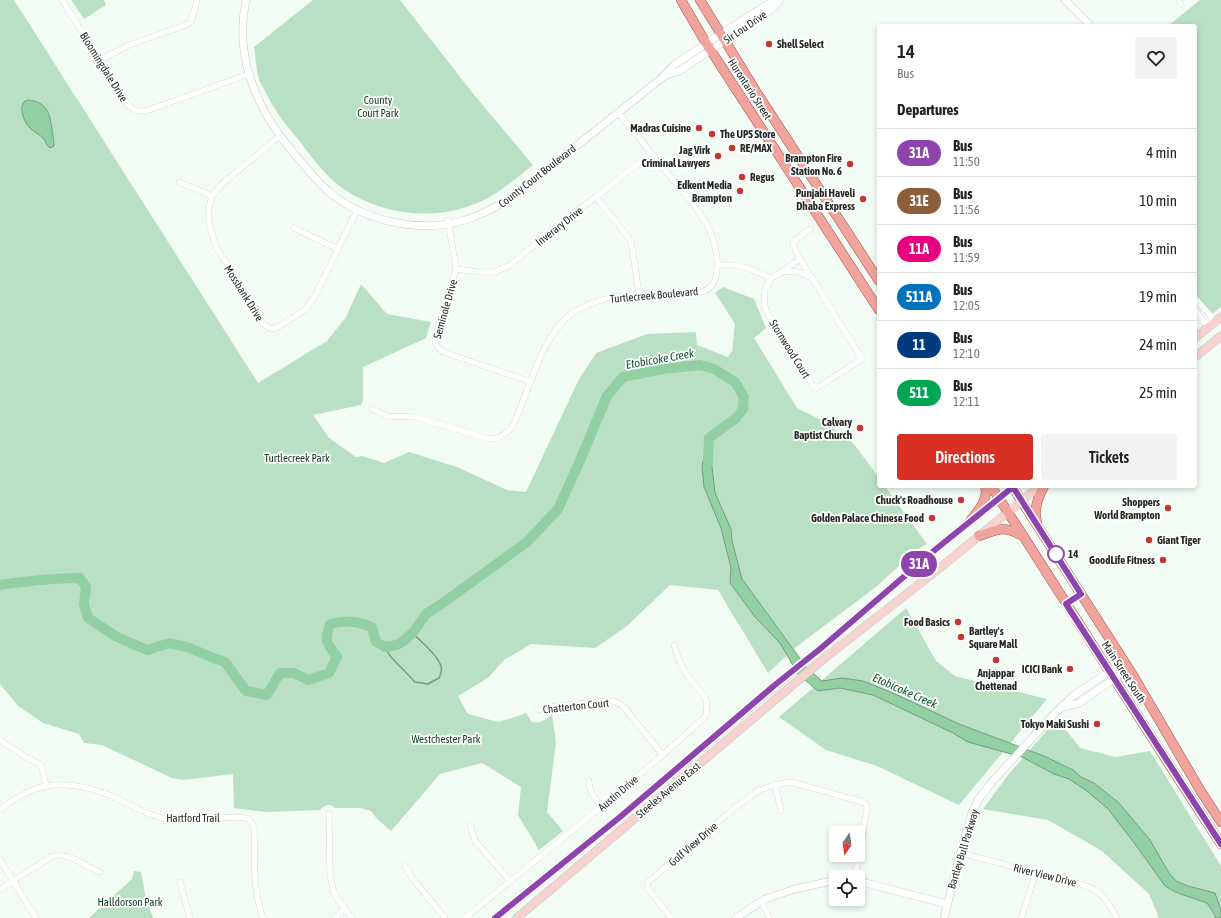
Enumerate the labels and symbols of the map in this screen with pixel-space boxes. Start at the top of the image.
street label: Sir Lou Drive [721,8,769,46]
street label: Bloomingdale Drive [78,30,130,104]
place label: Shell Select [777,38,825,50]
marker: Shell Select [764,39,774,49]
street label: Hurontario Street [726,56,774,122]
park label: County Court Park [357,94,399,119]
place label: Madras Cuisine [630,122,691,134]
marker: Madras Cuisine [694,123,704,133]
place label: The UPS Store [720,128,776,140]
marker: The UPS Store [707,129,717,139]
street label: County Court Boulevard [496,142,578,210]
place label: RE/MAX [740,142,773,154]
marker: RE/MAX [727,143,737,153]
place label: Jag Virk Criminal Lawyers [641,144,710,169]
marker: Jag Virk Criminal Lawyers [713,151,723,161]
place label: Brampton Fire Station No. 6 [785,152,842,177]
marker: Brampton Fire Station No. 6 [845,159,855,169]
place label: Regus [750,171,775,183]
marker: Regus [737,172,747,182]
place label: Edkent Media Brampton [677,179,732,204]
marker: Edkent Media Brampton [735,186,745,196]
place label: Punjabi Haveli Dhaba Express [796,187,855,212]
marker: Punjabi Haveli Dhaba Express [858,194,868,204]
street label: Inverary Drive [533,204,585,248]
street label: Mossbank Drive [222,263,266,323]
street label: Seminole Drive [431,278,459,340]
street label: Turtlecreek Boulevard [609,285,699,305]
street label: Stornwood Court [767,318,813,380]
water label: Etobicoke Creek [625,346,696,372]
place label: Calvary Baptist Church [794,416,852,441]
marker: Calvary Baptist Church [855,423,865,433]
park label: Turtlecreek Park [264,452,330,464]
place label: Chuck's Roadhouse [876,494,953,506]
marker: Chuck's Roadhouse [956,495,966,505]
place label: Shoppers World Brampton [1093,496,1160,521]
marker: Shoppers World Brampton [1163,503,1173,513]
place label: Golden Palace Chinese Food [811,512,924,524]
marker: Golden Palace Chinese Food [927,513,937,523]
place label: Giant Tiger [1157,534,1201,546]
marker: Giant Tiger [1144,535,1154,545]
marker: 14 [1047,545,1065,563]
place label: 14 [1068,548,1078,560]
line badge: 31A [896,551,942,577]
place label: GoodLife Fitness [1089,554,1155,566]
marker: GoodLife Fitness [1158,555,1168,565]
place label: Food Basics [904,616,950,628]
marker: Food Basics [953,617,963,627]
place label: Bartley's Square Mall [969,625,1018,650]
marker: Bartley's Square Mall [956,632,966,642]
street label: Main Street South [1100,639,1148,705]
marker: Anjappar Chettenad [991,655,1001,665]
place label: ICICI Bank [1022,663,1062,675]
marker: ICICI Bank [1065,664,1075,674]
place label: Anjappar Chettenad [975,667,1017,692]
water label: Etobicoke Creek [871,671,940,712]
street label: Chatterton Court [542,697,610,715]
place label: Tokyo Maki Sushi [1021,718,1089,730]
marker: Tokyo Maki Sushi [1092,719,1102,729]
park label: Westchester Park [411,733,481,745]
street label: Steeles Avenue East [634,760,702,820]
street label: Austin Drive [596,773,640,813]
street label: Bartley Bull Parkway [945,807,981,890]
street label: Hartford Trail [166,812,220,824]
street label: Golf View Drive [666,820,720,868]
north arrow [829,826,865,862]
street label: River View Drive [1012,861,1078,889]
park label: Halldorson Park [97,896,163,908]

